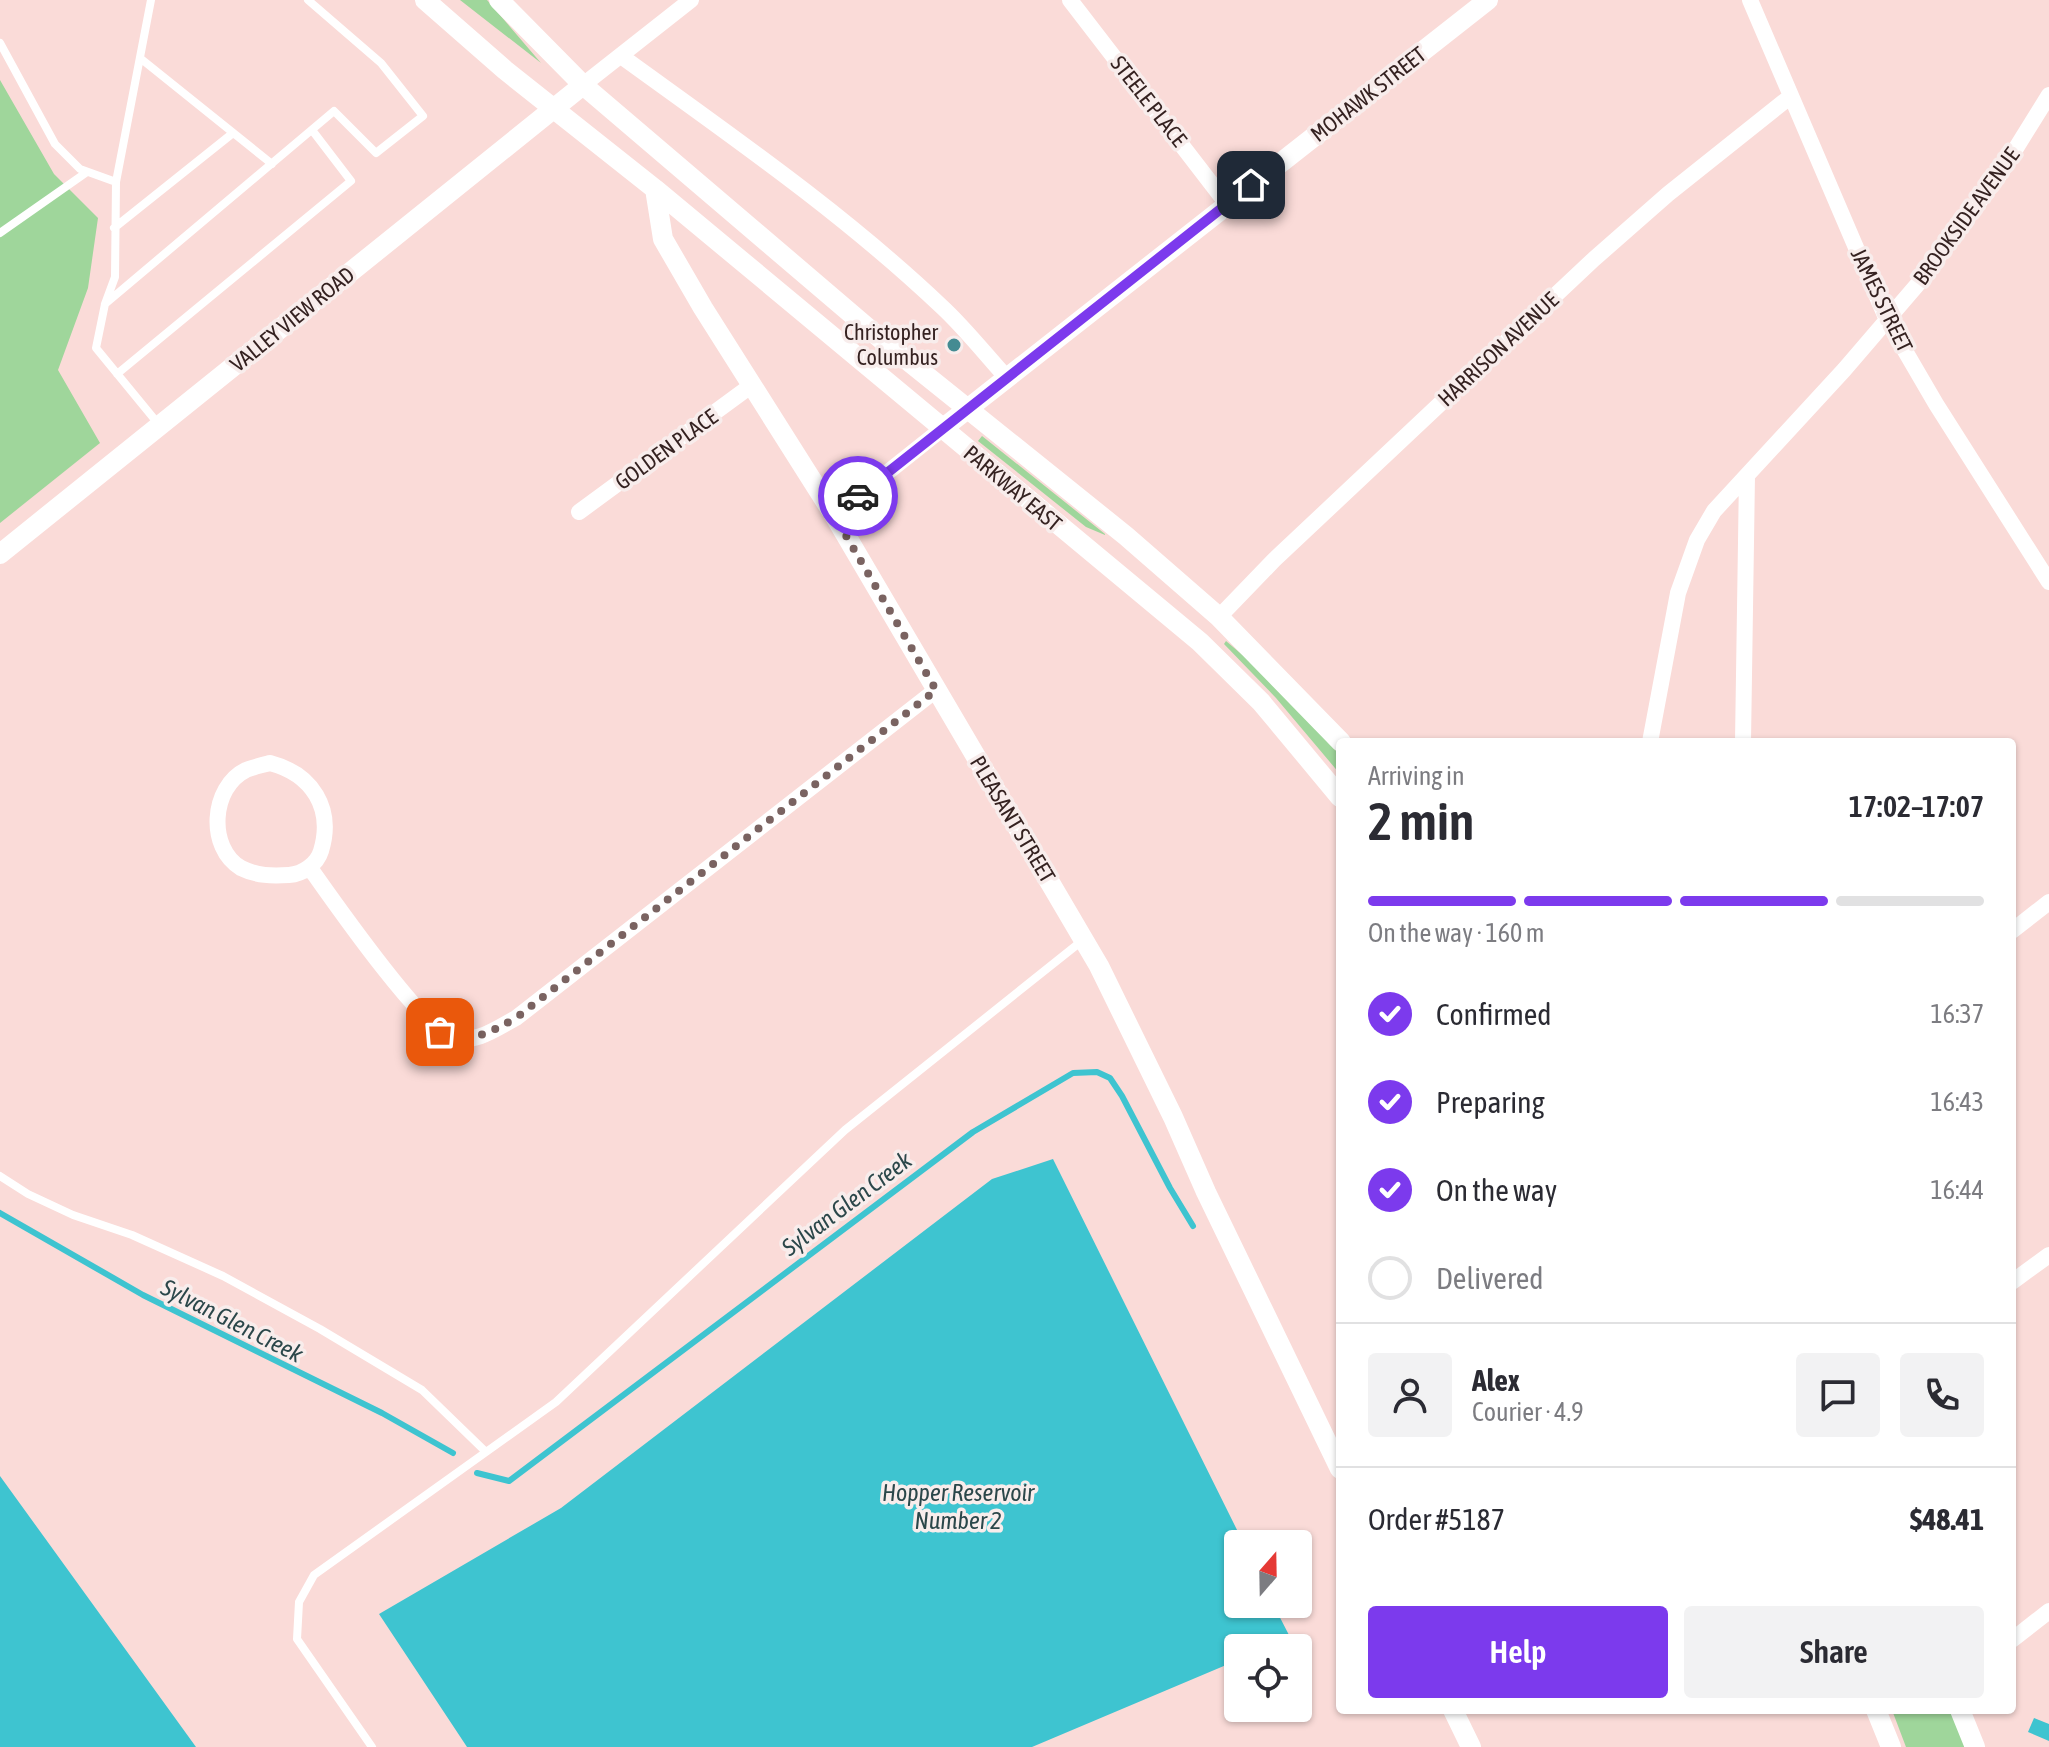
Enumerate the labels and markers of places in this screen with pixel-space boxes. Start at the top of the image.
pin [1217,151,1285,219]
place label: Christopher Columbus [844,319,939,370]
marker: Christopher Columbus [945,336,963,354]
pin [406,998,474,1066]

